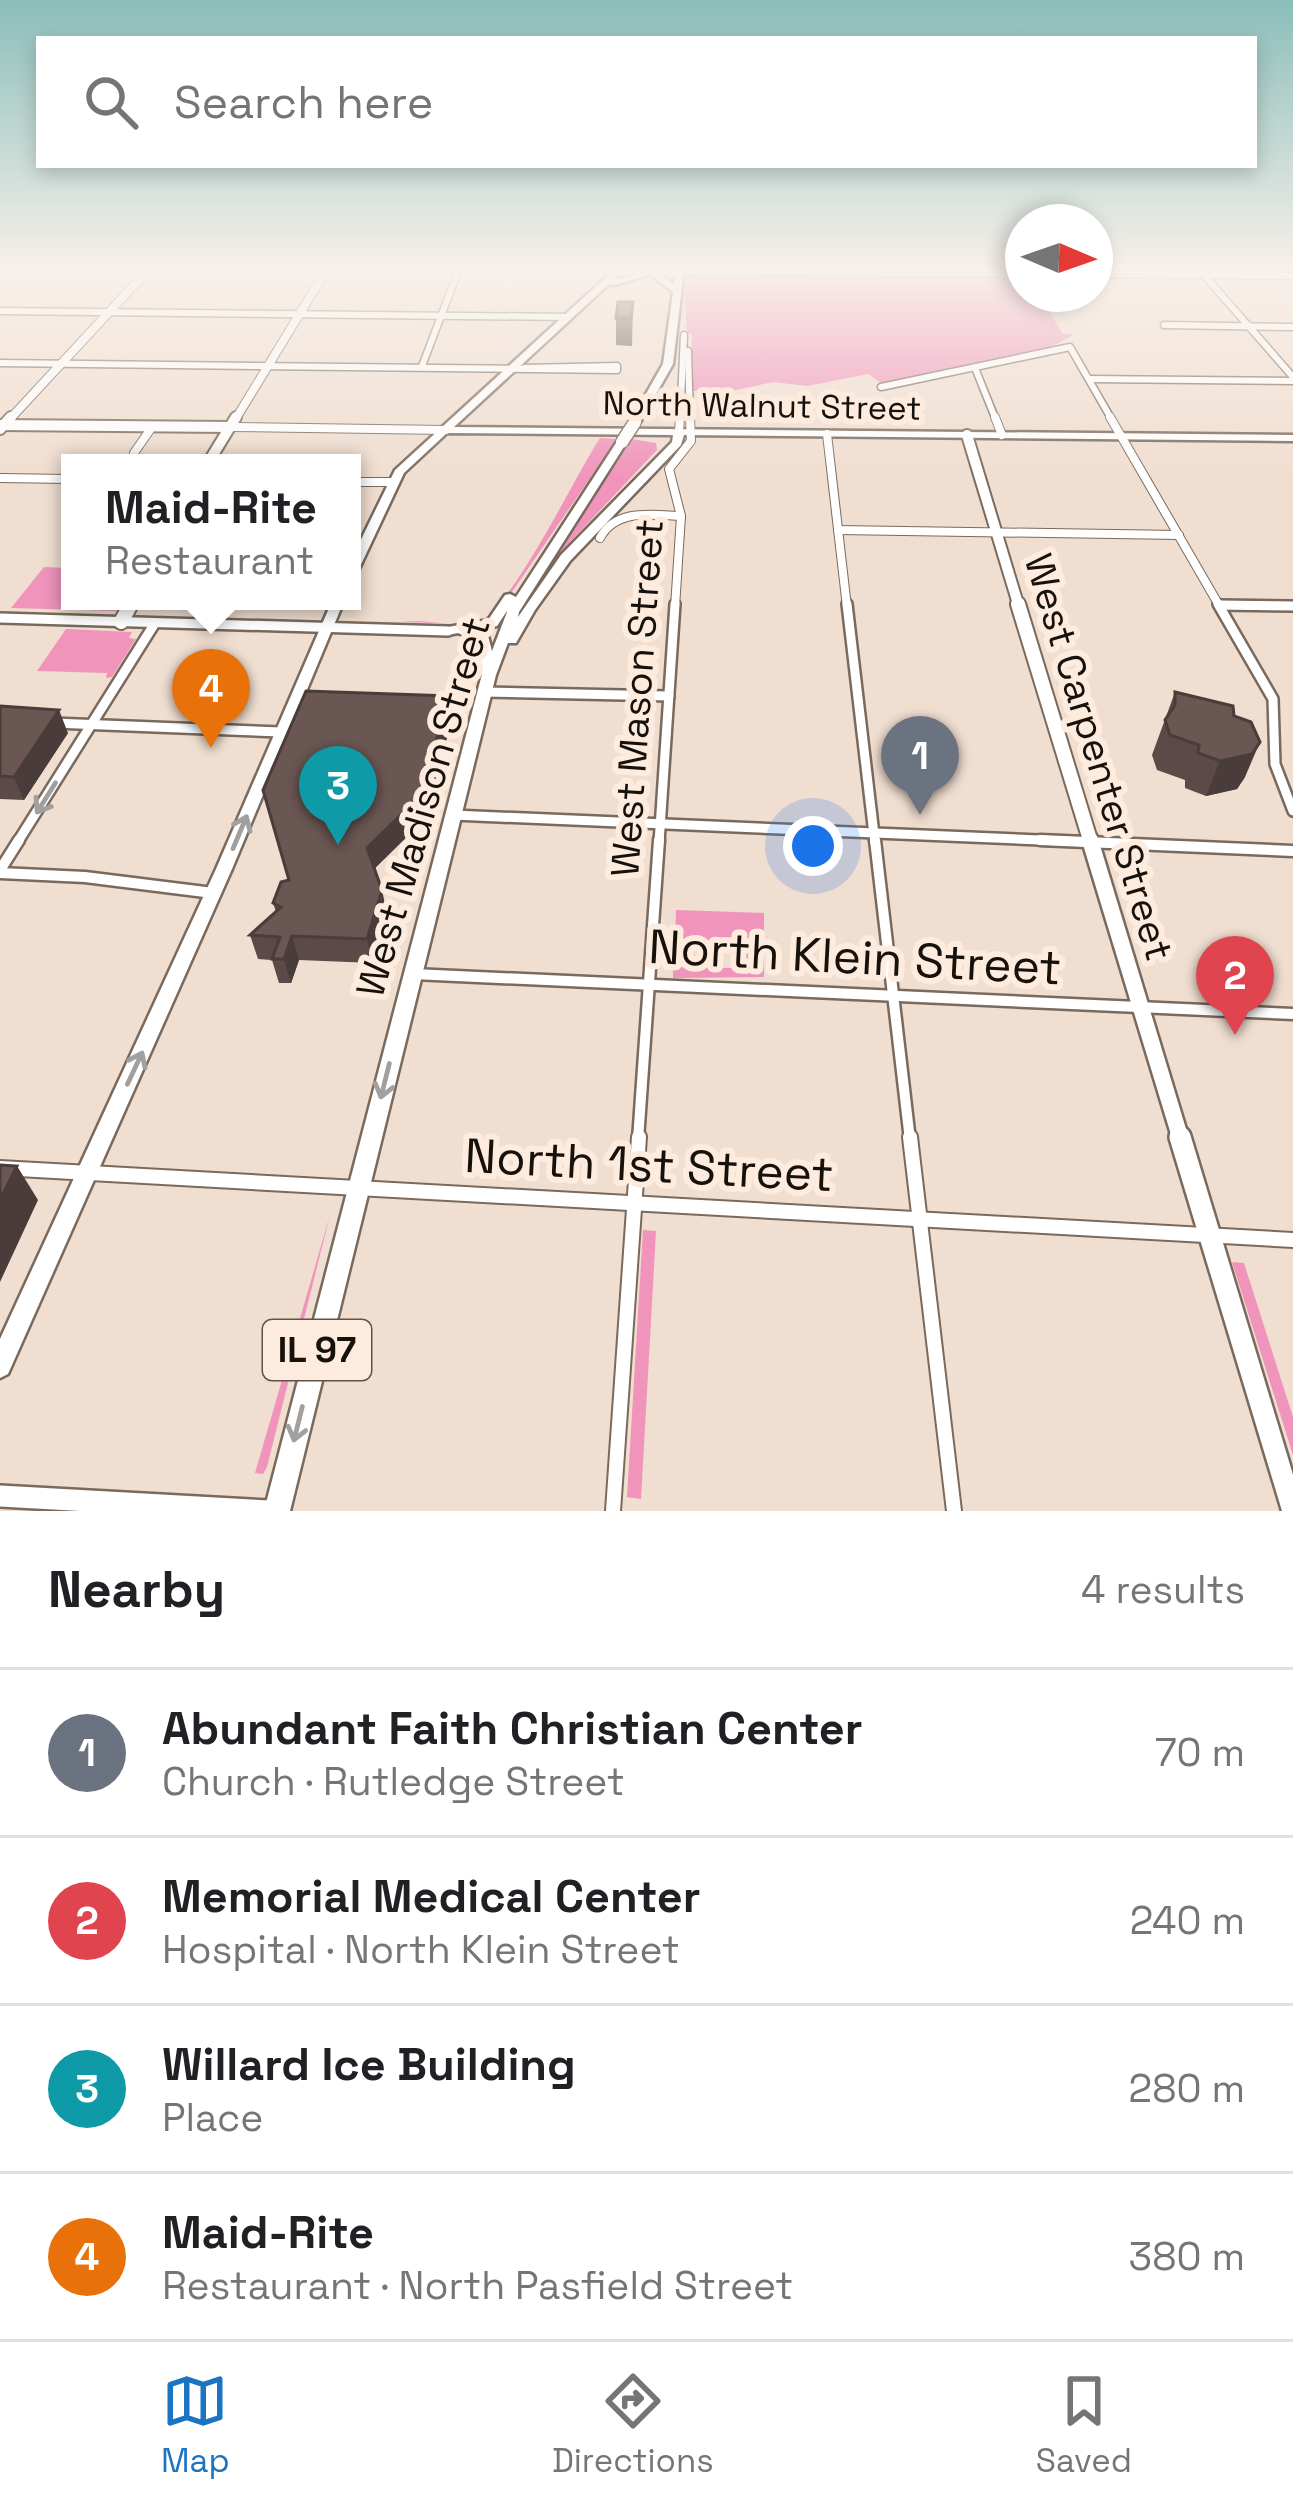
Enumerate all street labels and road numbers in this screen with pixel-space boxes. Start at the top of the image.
street label: North Walnut Street [602,382,922,430]
street label: West Mason Street [600,517,674,879]
street label: West Carpenter Street [1014,548,1184,966]
street label: West Madison Street [345,611,501,1003]
street label: North Klein Street [647,916,1063,998]
street label: North 1st Street [463,1125,835,1205]
road number: IL 97 [263,1320,371,1380]

